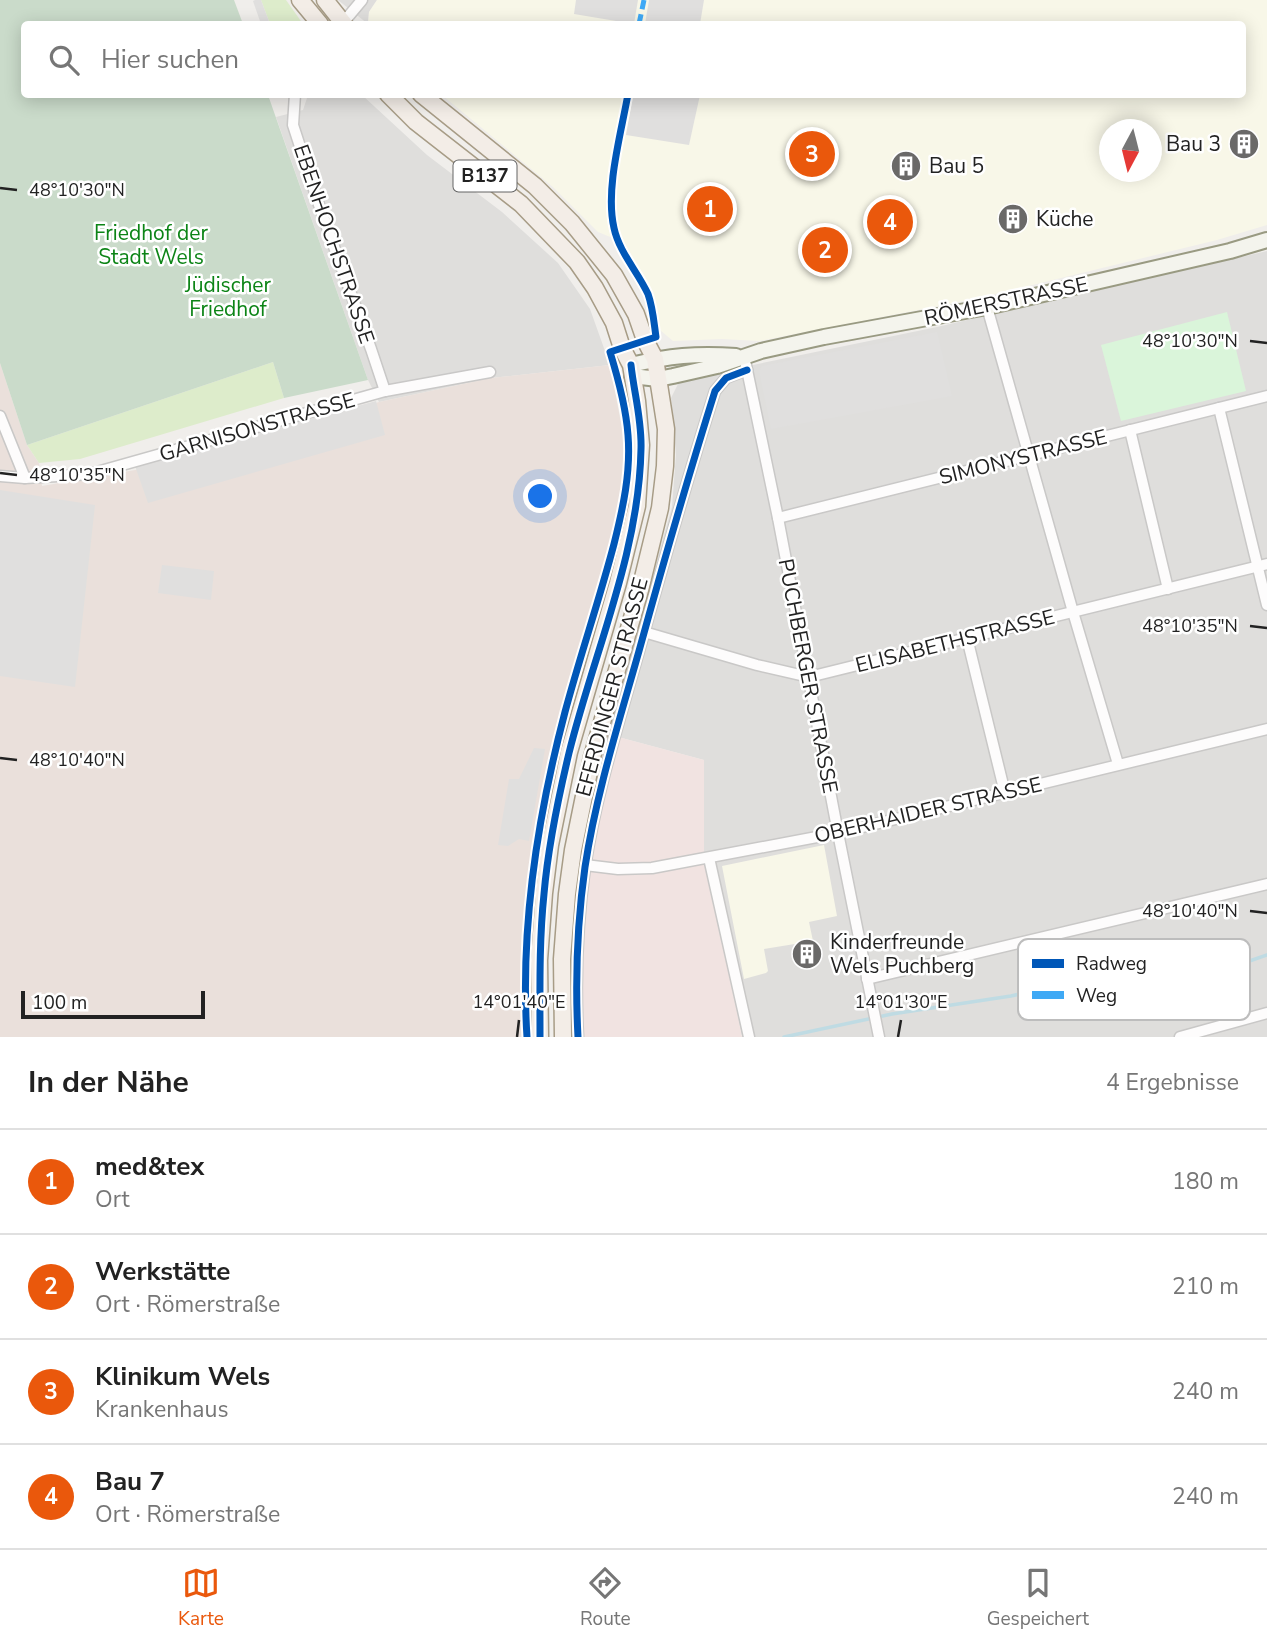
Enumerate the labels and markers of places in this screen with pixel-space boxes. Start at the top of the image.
building icon: Bau 3 [1227,127,1261,161]
pin: 3 [789,128,835,180]
place label: Bau 3 [1166,130,1221,158]
building icon: Bau 5 [889,149,923,183]
place label: Bau 5 [929,152,984,180]
pin: 1 [687,183,733,235]
pin: 4 [867,196,913,248]
building icon: Küche [996,202,1030,236]
place label: Küche [1036,205,1094,233]
pin: 2 [802,224,848,276]
place label: Kinderfreunde Wels Puchberg [830,928,974,980]
building icon: Kinderfreunde Wels Puchberg [790,937,824,971]

